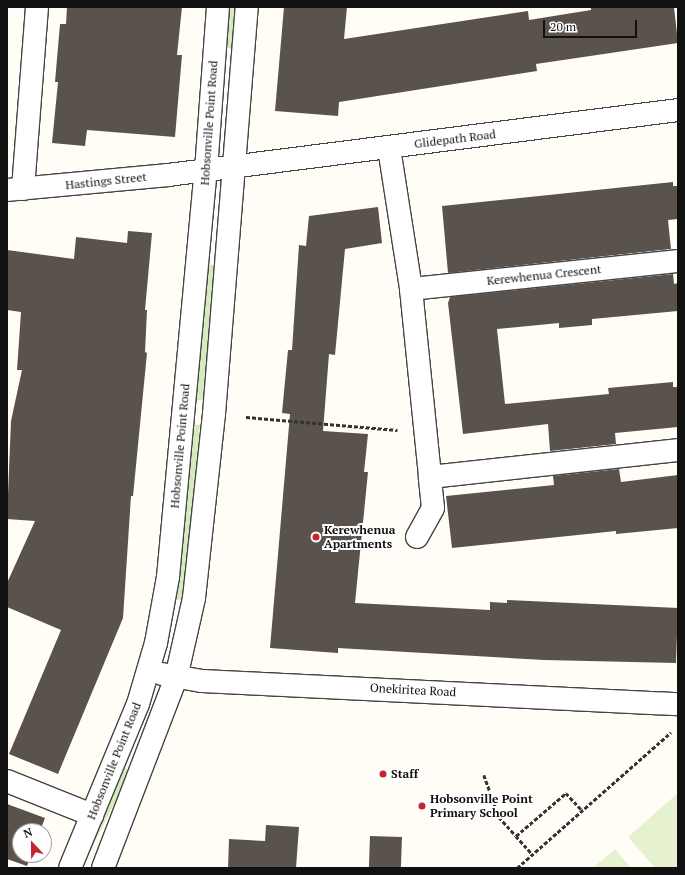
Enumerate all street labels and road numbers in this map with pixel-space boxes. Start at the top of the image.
street label: Hobsonville Point Road [197,60,221,186]
street label: Glidepath Road [413,127,497,151]
street label: Hastings Street [65,170,147,192]
street label: Kerewhenua Crescent [486,262,602,288]
street label: Hobsonville Point Road [167,383,193,509]
street label: Onekiritea Road [370,681,456,699]
street label: Hobsonville Point Road [84,700,144,822]

